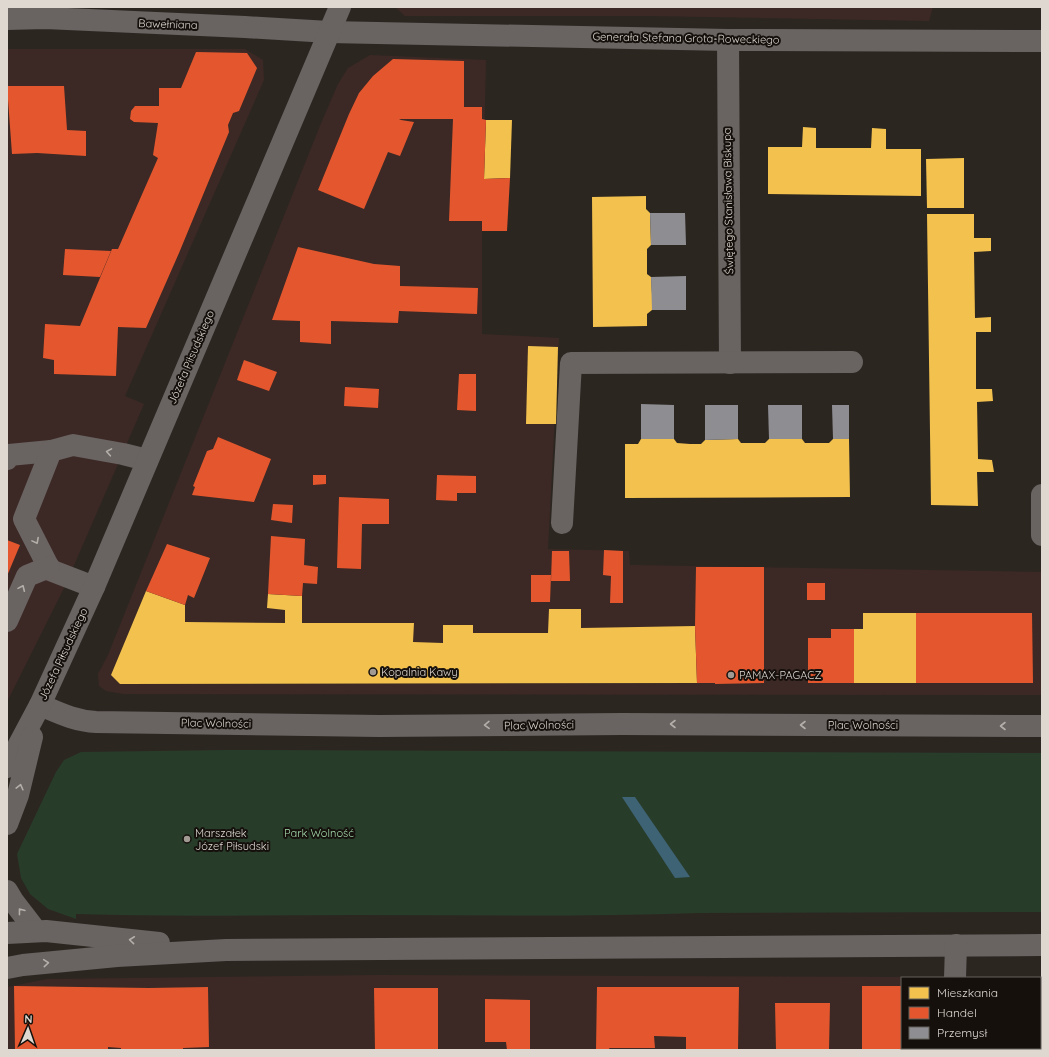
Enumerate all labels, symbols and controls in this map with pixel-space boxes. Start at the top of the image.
street label: Bawełniana [138,16,198,32]
street label: Generała Stefana Grota-Roweckiego [592,29,780,47]
street label: Świętego Stanisława Biskupa [720,127,736,275]
street label: Józefa Piłsudskiego [165,308,217,406]
one-way arrow [106,448,112,457]
one-way arrow [31,537,38,545]
one-way arrow [17,584,25,592]
street label: Józefa Piłsudskiego [35,605,91,702]
place label: Kopalnia Kawy [381,665,458,679]
marker: Kopalnia Kawy [368,667,378,677]
place label: PAMAX-PAGACZ [739,668,822,682]
marker: PAMAX-PAGACZ [726,670,736,680]
street label: Plac Wolności [181,715,251,731]
street label: Plac Wolności [504,717,574,733]
street label: Plac Wolności [828,718,898,732]
one-way arrow [670,720,676,728]
one-way arrow [484,721,490,729]
one-way arrow [800,721,806,729]
one-way arrow [1000,722,1006,730]
one-way arrow [15,784,24,791]
place label: Marszałek Józef Piłsudski [195,826,269,853]
park label: Park Wolność [284,826,354,840]
marker: Marszałek Józef Piłsudski [182,834,192,844]
one-way arrow [18,909,25,916]
one-way arrow [129,935,135,944]
one-way arrow [43,959,49,968]
legend [901,977,1041,1049]
text: Mieszkania [937,985,998,1000]
text: Handel [937,1005,977,1020]
north arrow [8,1009,48,1049]
text: N [24,1012,33,1026]
text: Przemysł [937,1025,987,1040]

